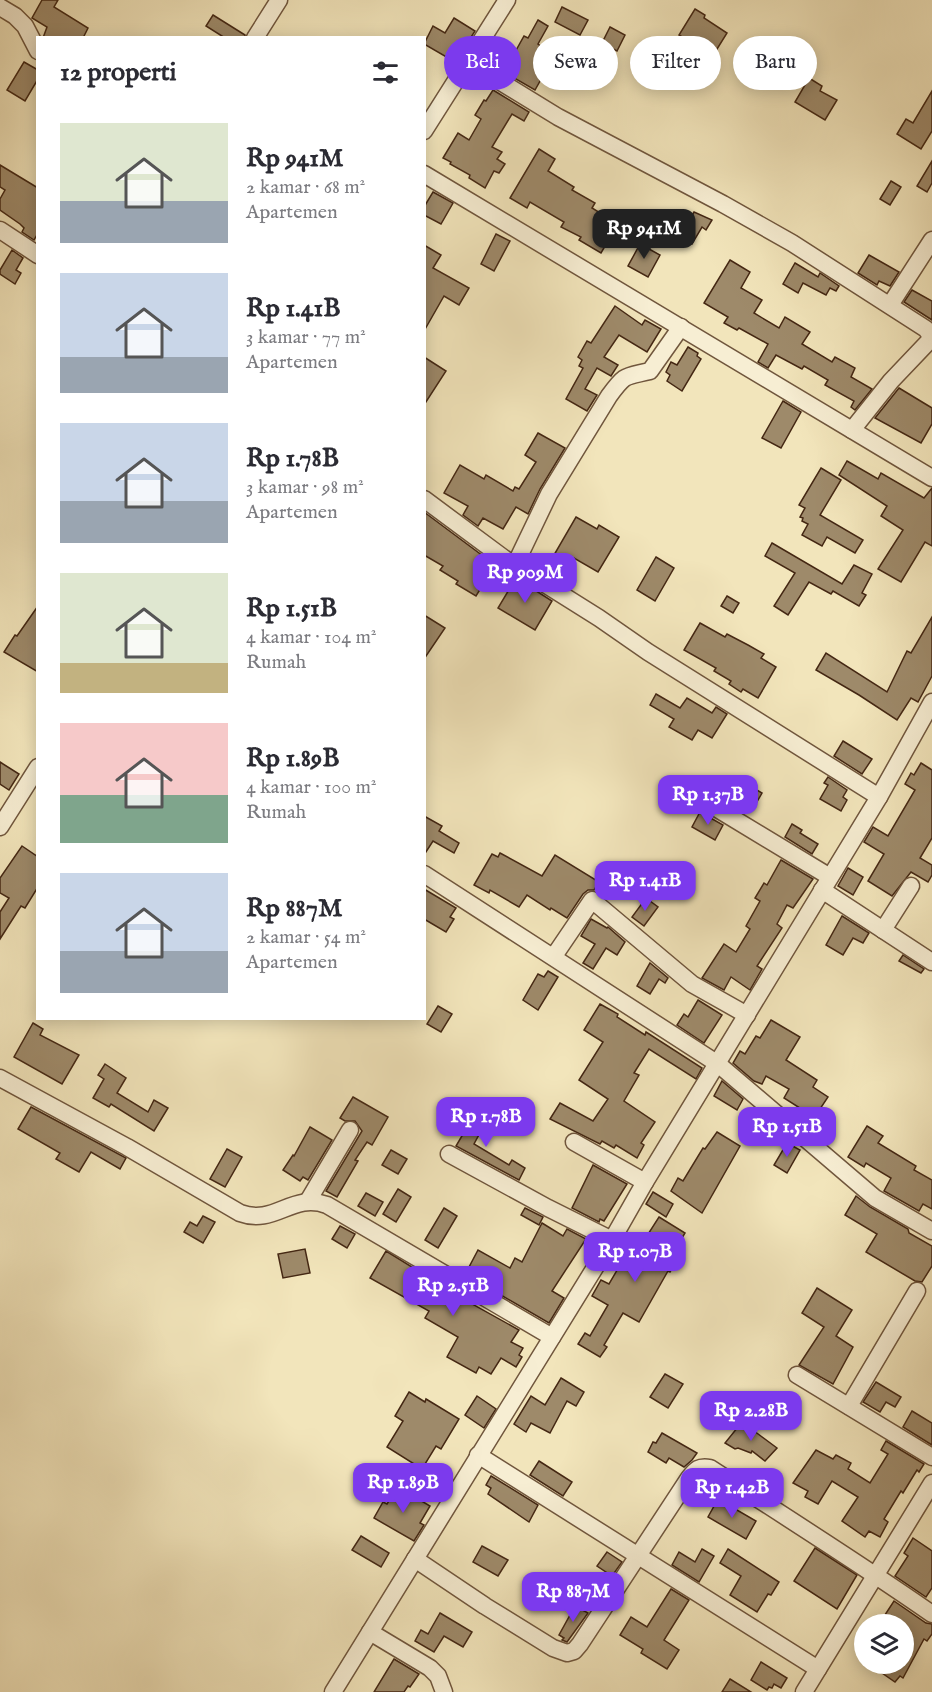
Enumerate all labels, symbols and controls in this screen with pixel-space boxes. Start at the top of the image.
chip: Beli [444,36,521,90]
chip: Sewa [533,36,618,90]
chip: Filter [630,36,721,90]
chip: Baru [733,36,817,90]
text: 12 properti [60,56,177,89]
icon: filters [369,56,402,89]
text: Rp 941M [246,142,344,175]
icon: home [108,147,180,219]
text: 2 kamar · 68 m² [246,175,365,200]
text: Apartemen [246,200,338,225]
pin: Rp 941M [589,209,699,260]
text: Rp 941M [607,216,682,241]
text: Rp 1.41B [246,292,341,325]
icon: home [108,297,180,369]
text: 3 kamar · 77 m² [246,325,366,350]
text: Apartemen [246,350,338,375]
text: Rp 1.78B [246,442,339,475]
icon: home [108,447,180,519]
text: 3 kamar · 98 m² [246,475,364,500]
text: Apartemen [246,500,338,525]
pin: Rp 909M [470,553,580,604]
text: Rp 909M [487,560,563,585]
text: Rp 1.51B [246,592,337,625]
icon: home [108,597,180,669]
text: 4 kamar · 104 m² [246,625,376,650]
text: Rumah [246,650,306,675]
text: Rp 1.89B [246,742,339,775]
icon: home [108,747,180,819]
text: 4 kamar · 100 m² [246,775,377,800]
pin: Rp 1.37B [646,775,770,826]
text: Rp 1.37B [672,782,744,807]
text: Rumah [246,800,306,825]
pin: Rp 1.41B [583,861,707,912]
text: Rp 1.41B [609,868,681,893]
text: Rp 887M [246,892,342,925]
icon: home [108,897,180,969]
text: 2 kamar · 54 m² [246,925,366,950]
text: Apartemen [246,950,338,975]
pin: Rp 1.78B [424,1097,548,1148]
text: Rp 1.78B [450,1104,522,1129]
pin: Rp 1.51B [725,1107,849,1158]
text: Rp 1.51B [752,1114,822,1139]
pin: Rp 1.07B [573,1232,697,1283]
text: Rp 1.07B [598,1239,672,1264]
pin: Rp 2.51B [391,1266,515,1317]
text: Rp 2.51B [417,1273,489,1298]
pin: Rp 2.28B [689,1391,813,1442]
text: Rp 2.28B [714,1398,788,1423]
pin: Rp 1.89B [341,1463,465,1514]
pin: Rp 1.42B [670,1468,794,1519]
text: Rp 1.89B [367,1470,439,1495]
text: Rp 1.42B [695,1475,769,1500]
pin: Rp 887M [518,1572,628,1623]
text: Rp 887M [536,1579,610,1604]
map controls [854,1614,914,1674]
button: layers [854,1614,914,1674]

